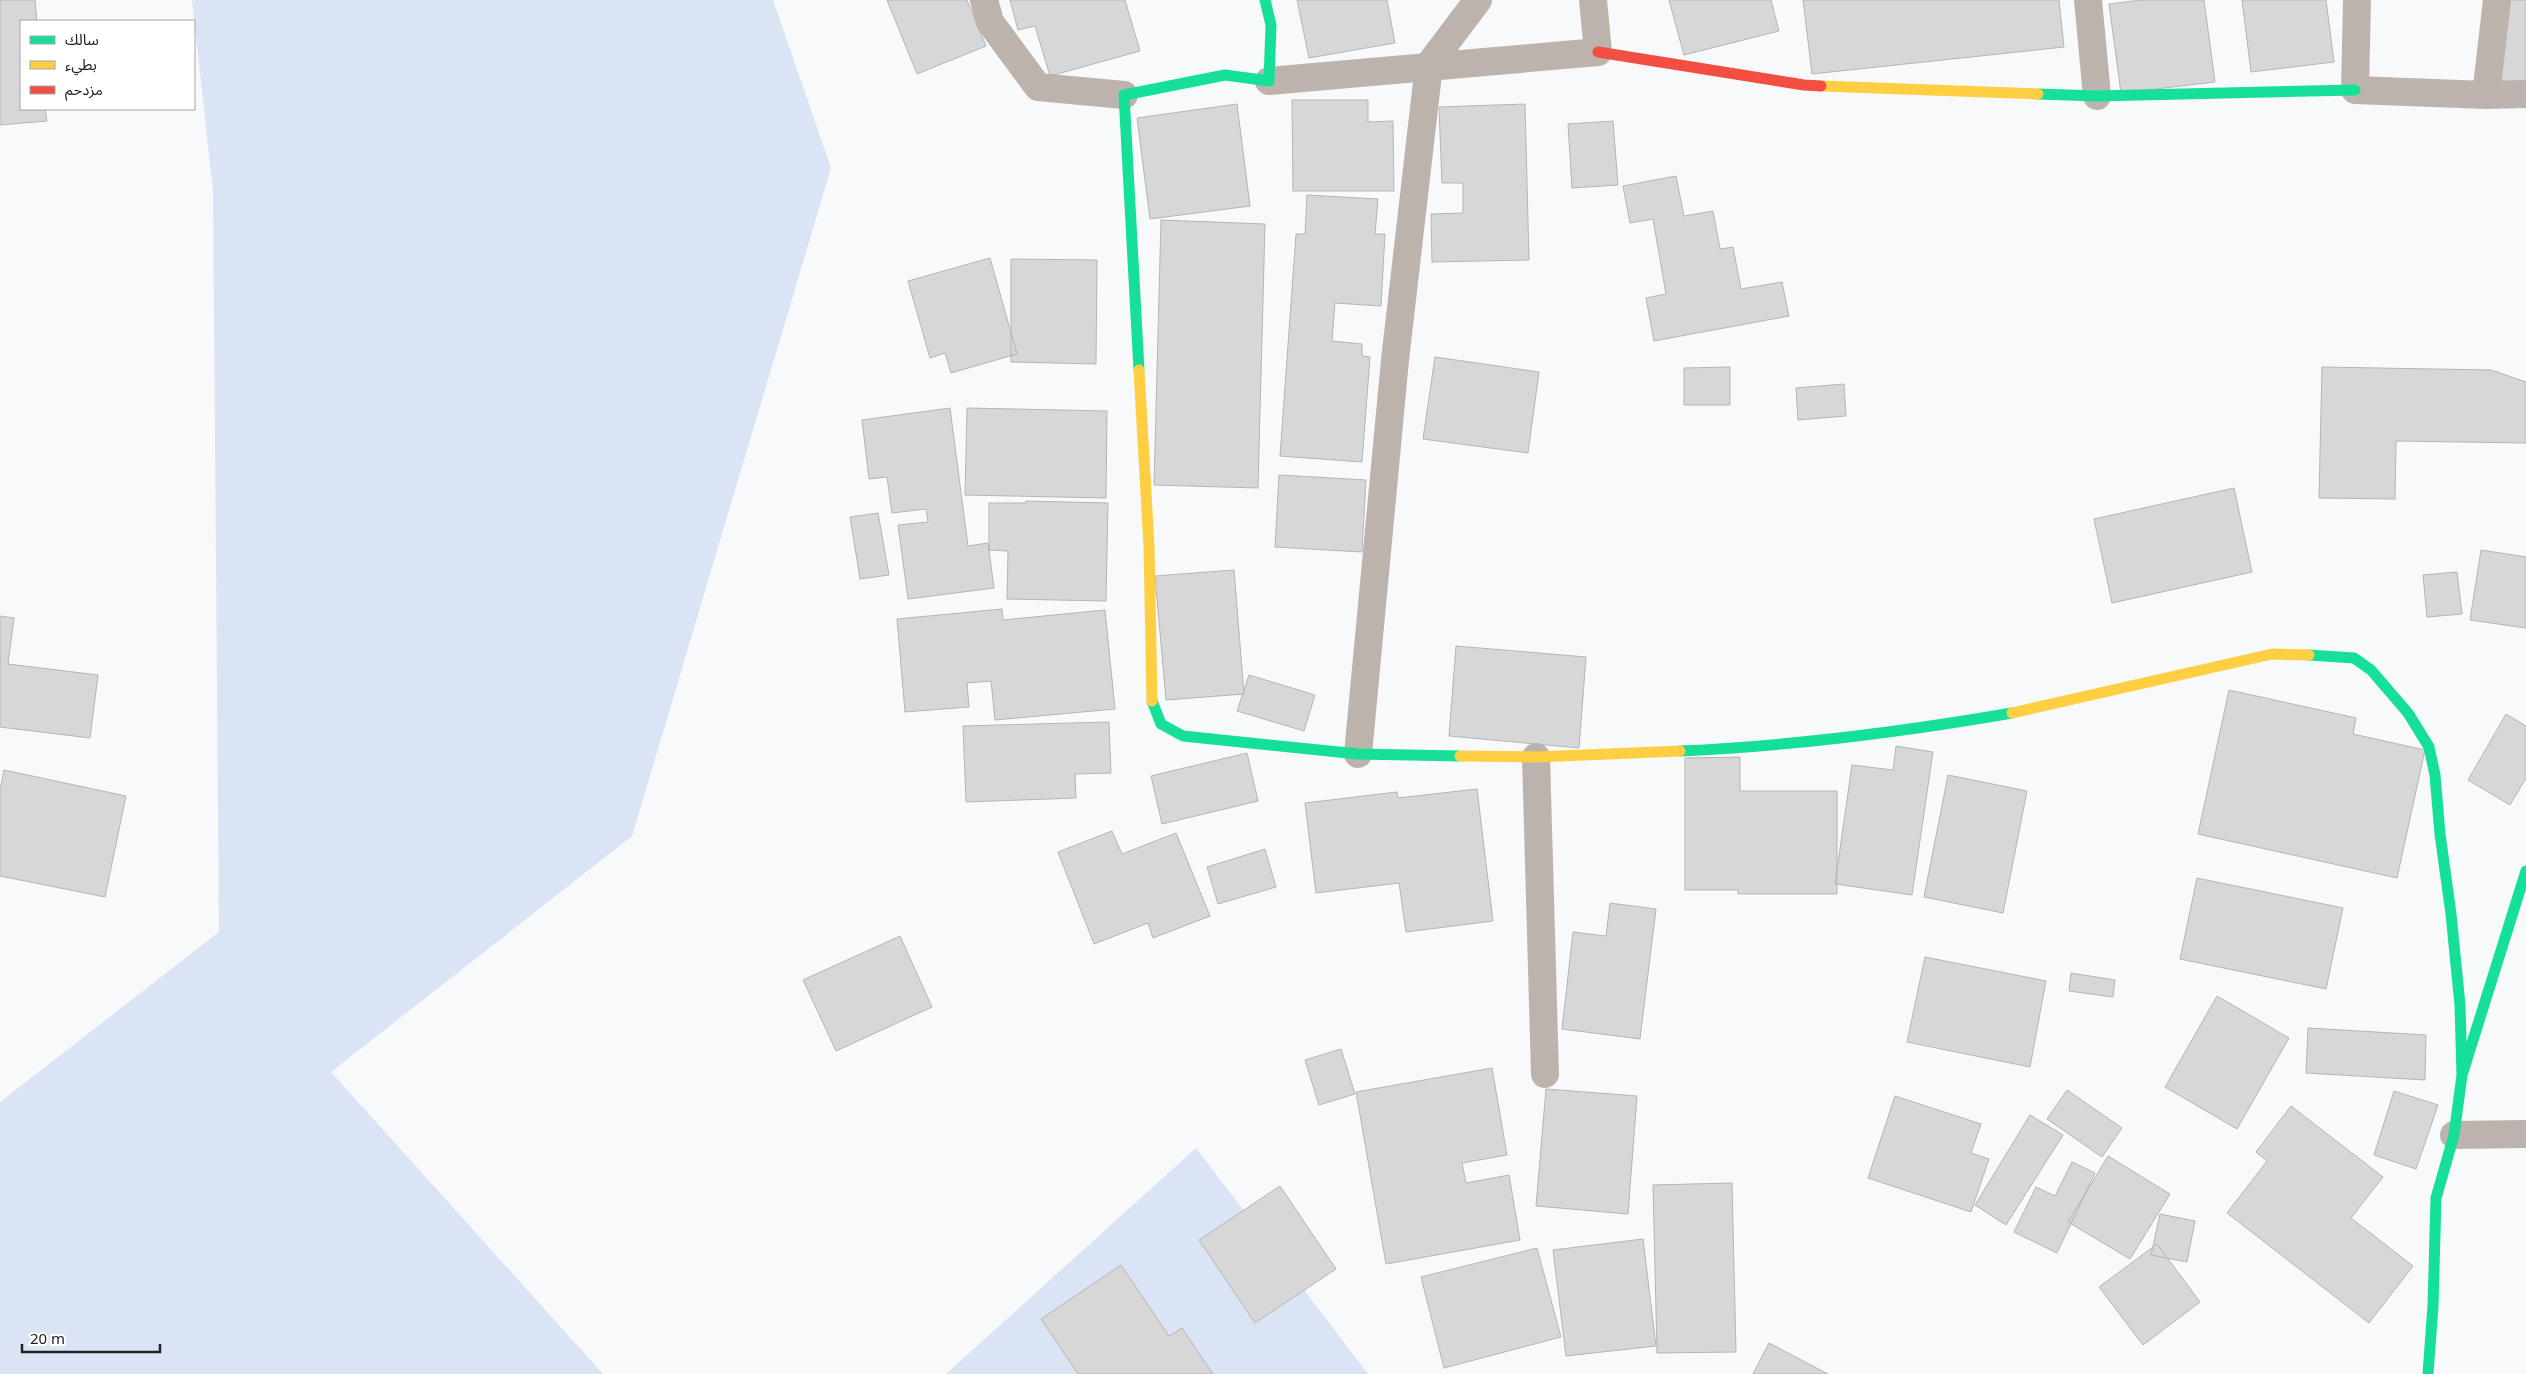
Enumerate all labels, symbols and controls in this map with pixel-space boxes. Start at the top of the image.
legend [20,20,195,110]
text: سالك [65,24,99,56]
text: بطيء [65,49,97,81]
text: مزدحم [65,74,103,106]
scale bar [22,1322,160,1354]
text: 20 m [30,1323,65,1355]

